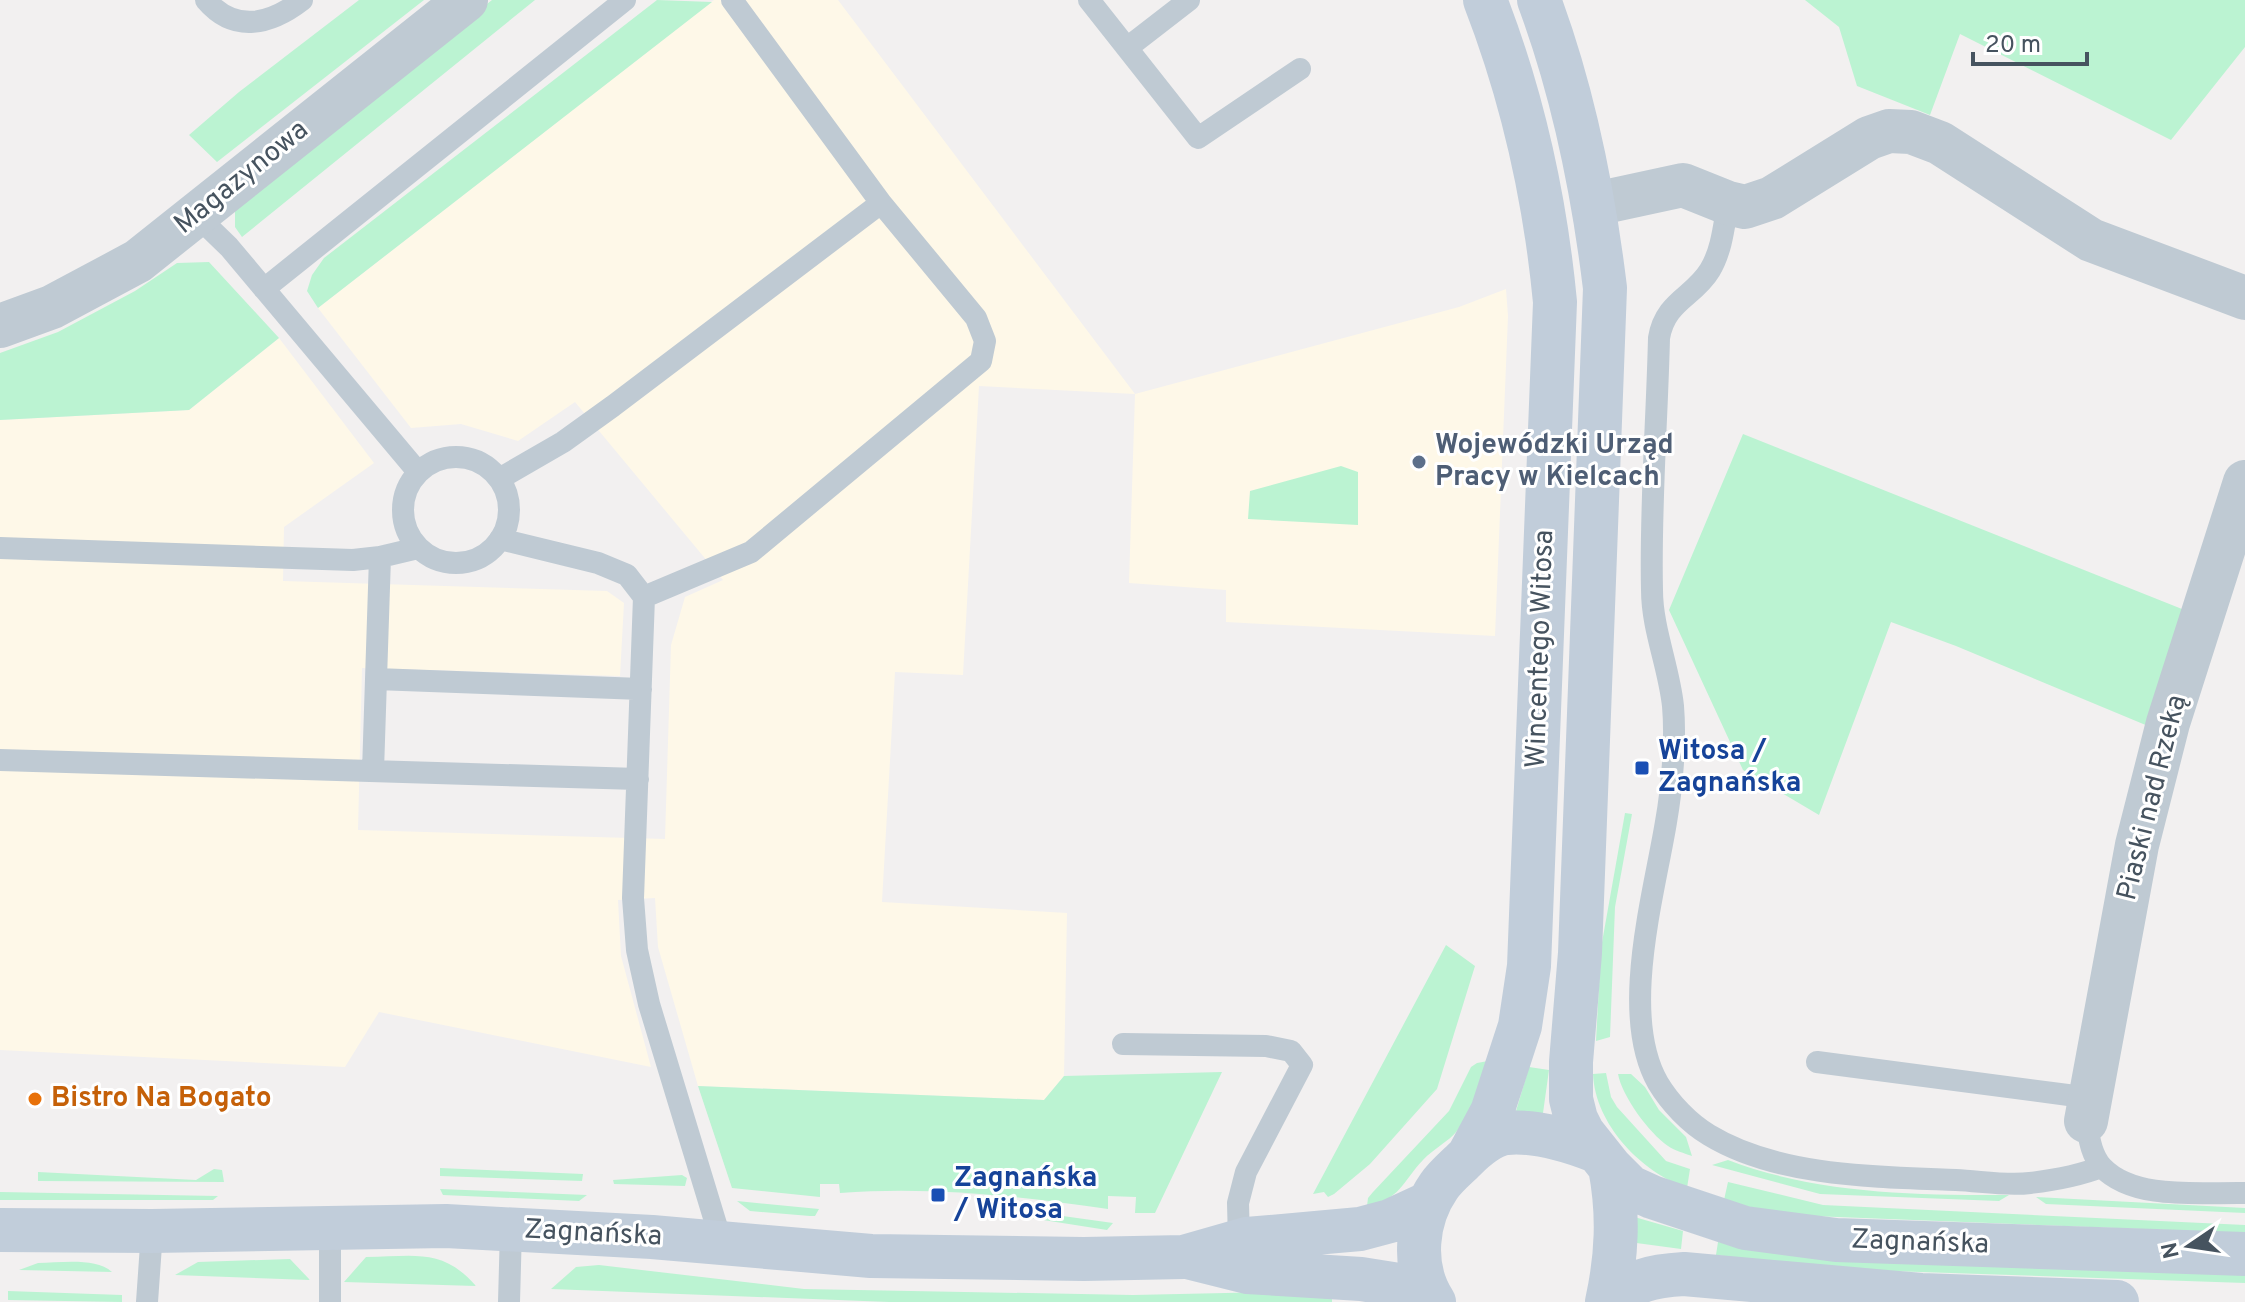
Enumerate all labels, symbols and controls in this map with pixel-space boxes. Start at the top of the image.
scale bar [1973,16,2087,66]
text: 20 m [1985,31,2041,61]
street label: Magazynowa [168,113,316,243]
place label: Wojewódzki Urząd Pracy w Kielcach [1435,428,1674,496]
marker: Wojewódzki Urząd Pracy w Kielcach [1410,453,1428,471]
street label: Wincentego Witosa [1519,529,1563,769]
street label: Piaski nad Rzeką [2110,692,2196,904]
place label: Witosa / Zagnańska [1658,734,1801,802]
marker: Witosa / Zagnańska [1633,759,1651,777]
place label: Bistro Na Bogato [51,1081,272,1117]
marker: Bistro Na Bogato [26,1090,44,1108]
place label: Zagnańska / Witosa [953,1161,1097,1229]
marker: Zagnańska / Witosa [929,1186,947,1204]
north arrow [2149,1206,2229,1286]
street label: Zagnańska [523,1212,663,1256]
street label: Zagnańska [1850,1223,1990,1263]
text: N [2157,1239,2187,1261]

